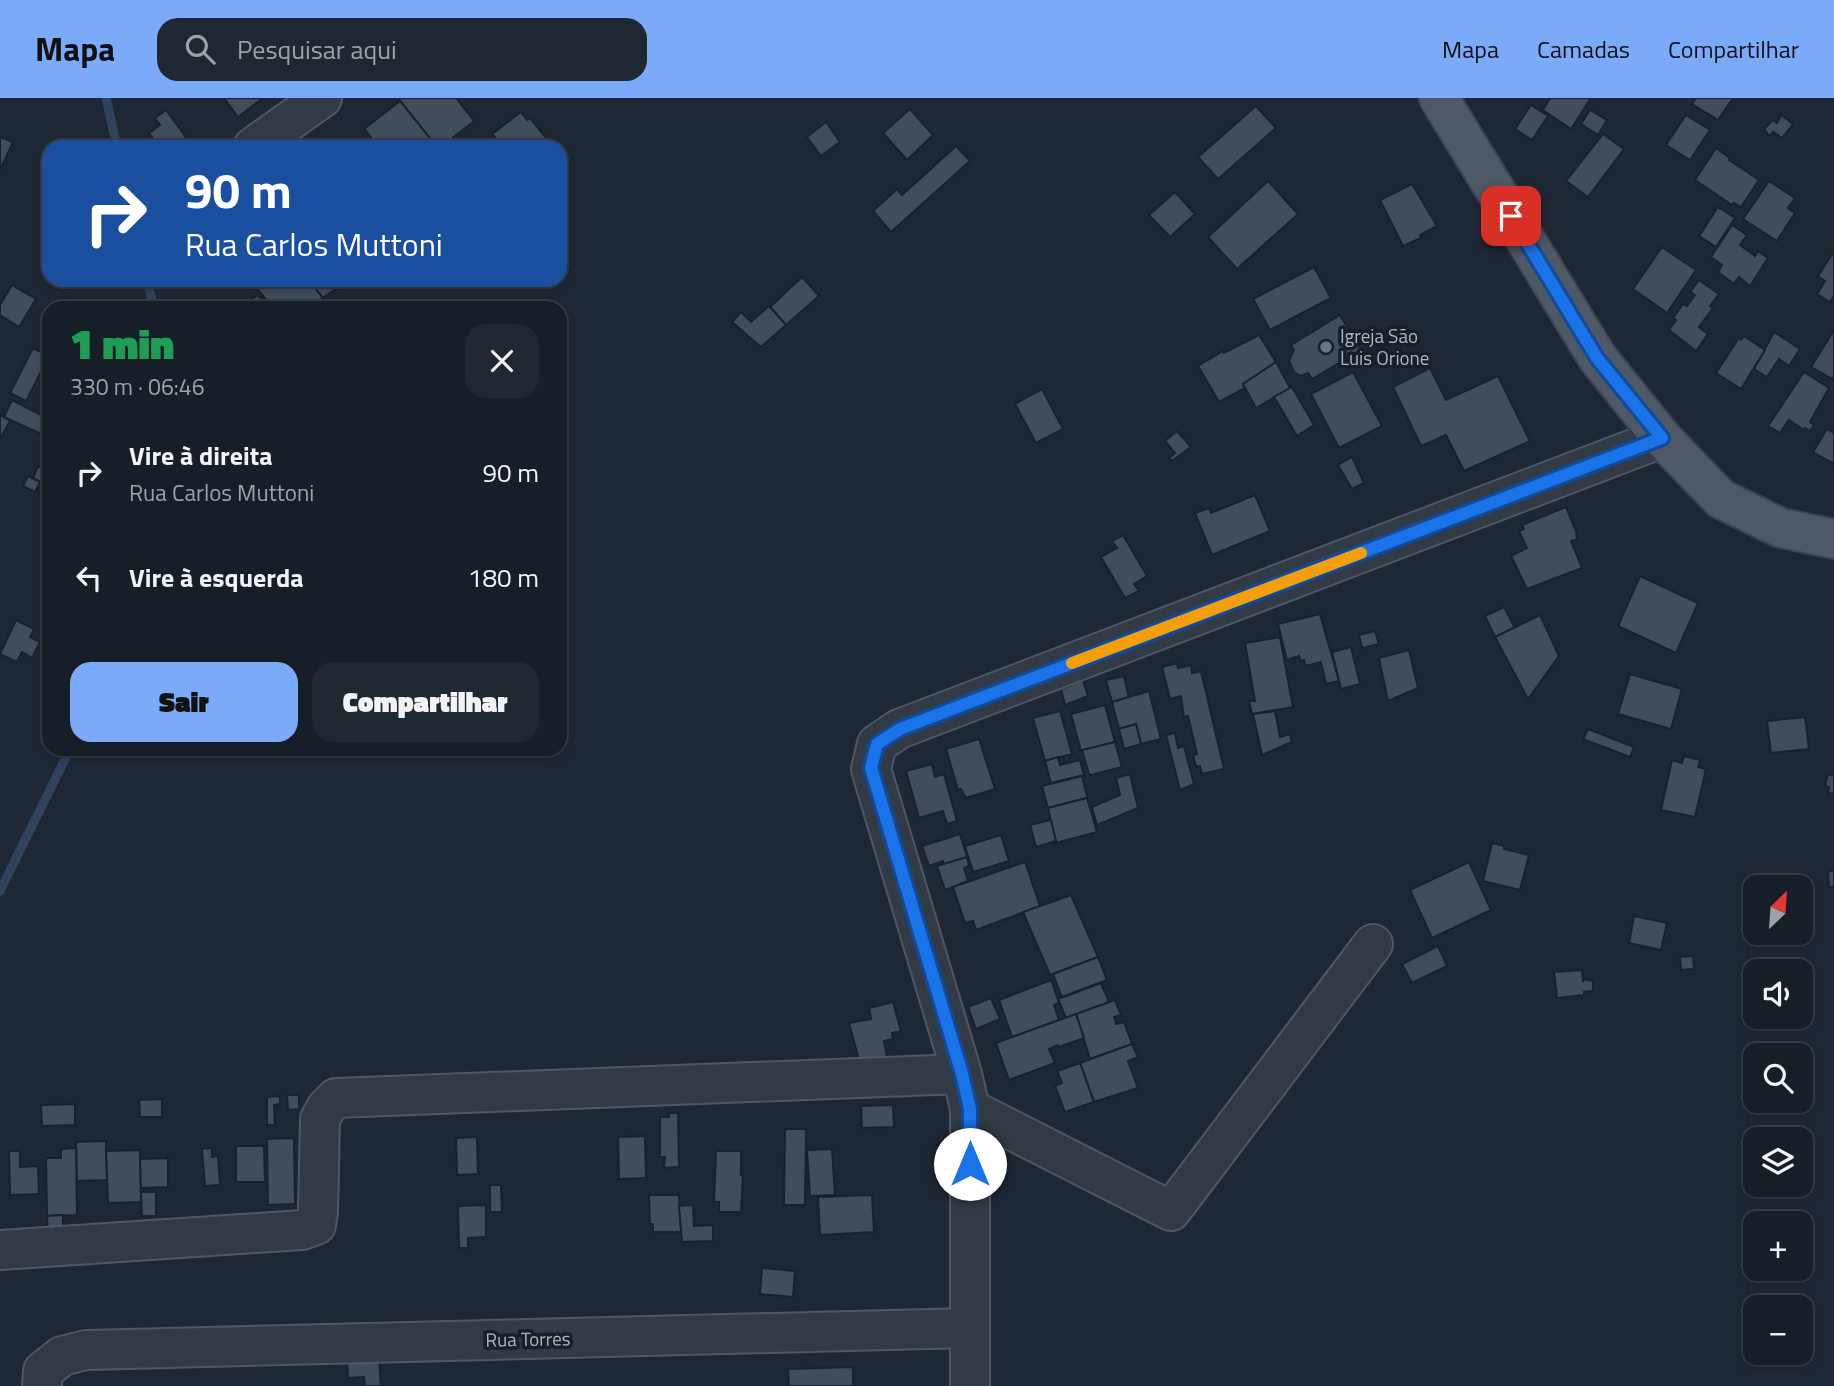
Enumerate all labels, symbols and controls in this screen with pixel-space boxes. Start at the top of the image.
search box [157,18,647,81]
text: Mapa [35,24,115,74]
icon: search [181,30,219,68]
text: Pesquisar aqui [237,30,397,69]
text: Mapa [1442,31,1499,67]
text: Camadas [1537,31,1630,67]
text: Compartilhar [1668,31,1799,67]
text: 90 m [185,152,292,227]
icon: right [70,168,161,259]
pin [1481,186,1541,246]
icon: arrive [1492,197,1530,235]
text: Rua Carlos Muttoni [185,220,443,268]
text: 1 min [70,311,174,375]
place label: Igreja São Luis Orione [1340,321,1429,372]
button: close [465,324,539,398]
marker: Igreja São Luis Orione [1318,339,1334,355]
text: 330 m · 06:46 [70,369,205,404]
text: Vire à direita [129,436,272,475]
text: 90 m [482,453,539,492]
icon: right [70,454,108,492]
text: Rua Carlos Muttoni [129,475,314,510]
text: Vire à esquerda [129,558,304,597]
text: 180 m [468,558,539,597]
icon: left [70,559,108,597]
button: Sair [70,662,298,742]
button: Compartilhar [312,662,539,742]
north arrow [1743,875,1813,945]
map controls [1743,875,1813,1365]
button: sound [1743,959,1813,1029]
button: search [1743,1043,1813,1113]
position arrow [933,1127,1007,1201]
button: layers [1743,1127,1813,1197]
button: + [1743,1211,1813,1281]
button: − [1743,1295,1813,1365]
street label: Rua Torres [485,1323,571,1354]

